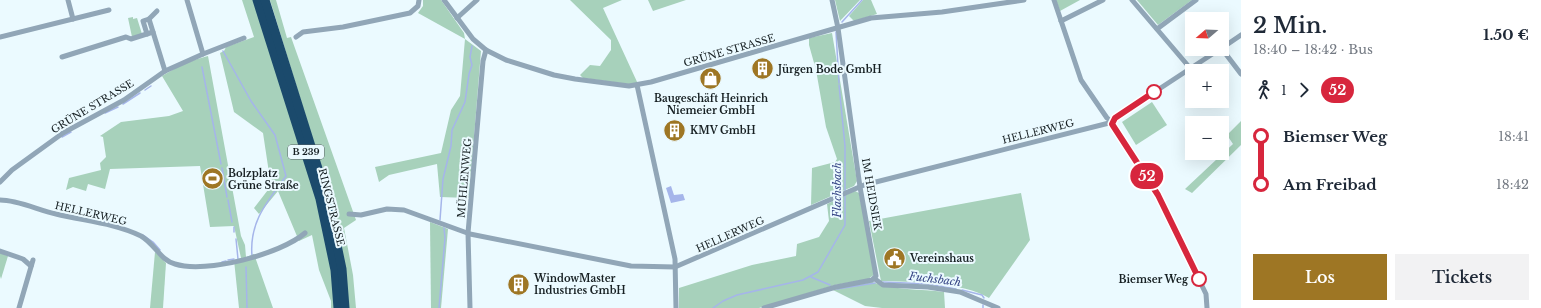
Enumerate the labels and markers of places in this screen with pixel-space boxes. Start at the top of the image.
building icon: Jürgen Bode GmbH [750,56,776,82]
place label: Jürgen Bode GmbH [776,63,882,76]
shop icon: Baugeschäft Heinrich Niemeier GmbH [698,65,724,91]
unlabelled marker [1146,84,1162,100]
place label: Baugeschäft Heinrich Niemeier GmbH [654,92,769,117]
building icon: KMV GmbH [662,117,688,143]
place label: KMV GmbH [690,124,756,137]
sports icon: Bolzplatz Grüne Straße [200,166,226,192]
place label: Bolzplatz Grüne Straße [228,167,299,192]
public building icon: Vereinshaus [882,245,908,271]
place label: Vereinshaus [909,252,974,265]
building icon: WindowMaster Industries GmbH [506,271,532,297]
marker: Biemser Weg [1191,271,1207,287]
place label: WindowMaster Industries GmbH [533,272,626,297]
place label: Biemser Weg [1118,273,1189,286]

